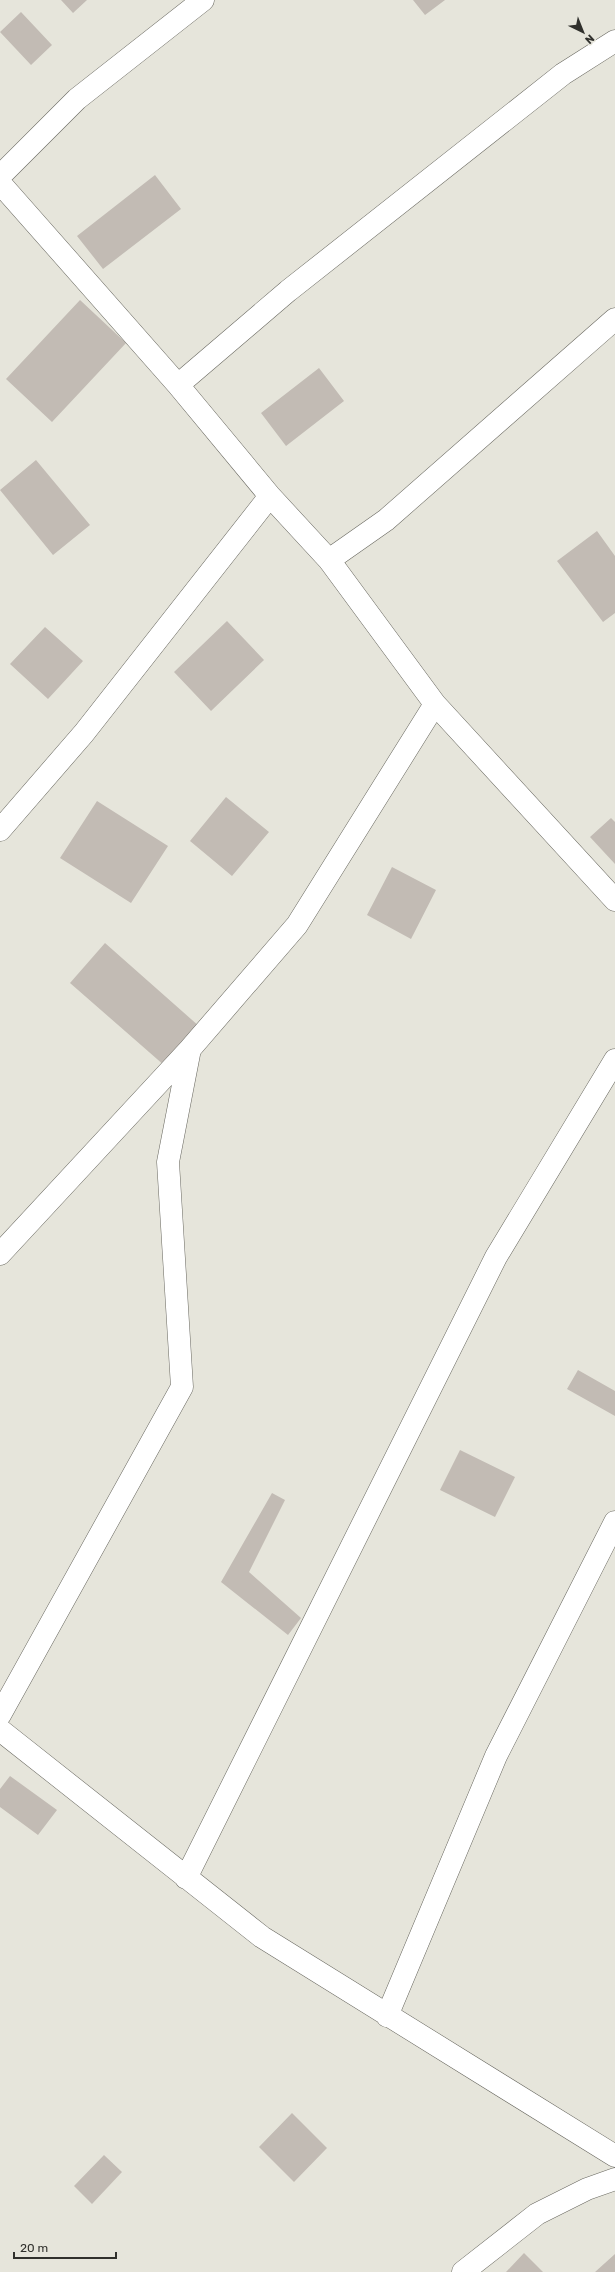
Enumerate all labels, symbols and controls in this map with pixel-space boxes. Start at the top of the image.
north arrow [563,12,603,52]
text: N [582,31,597,46]
scale bar [14,2234,116,2260]
text: 20 m [20,2241,48,2255]

